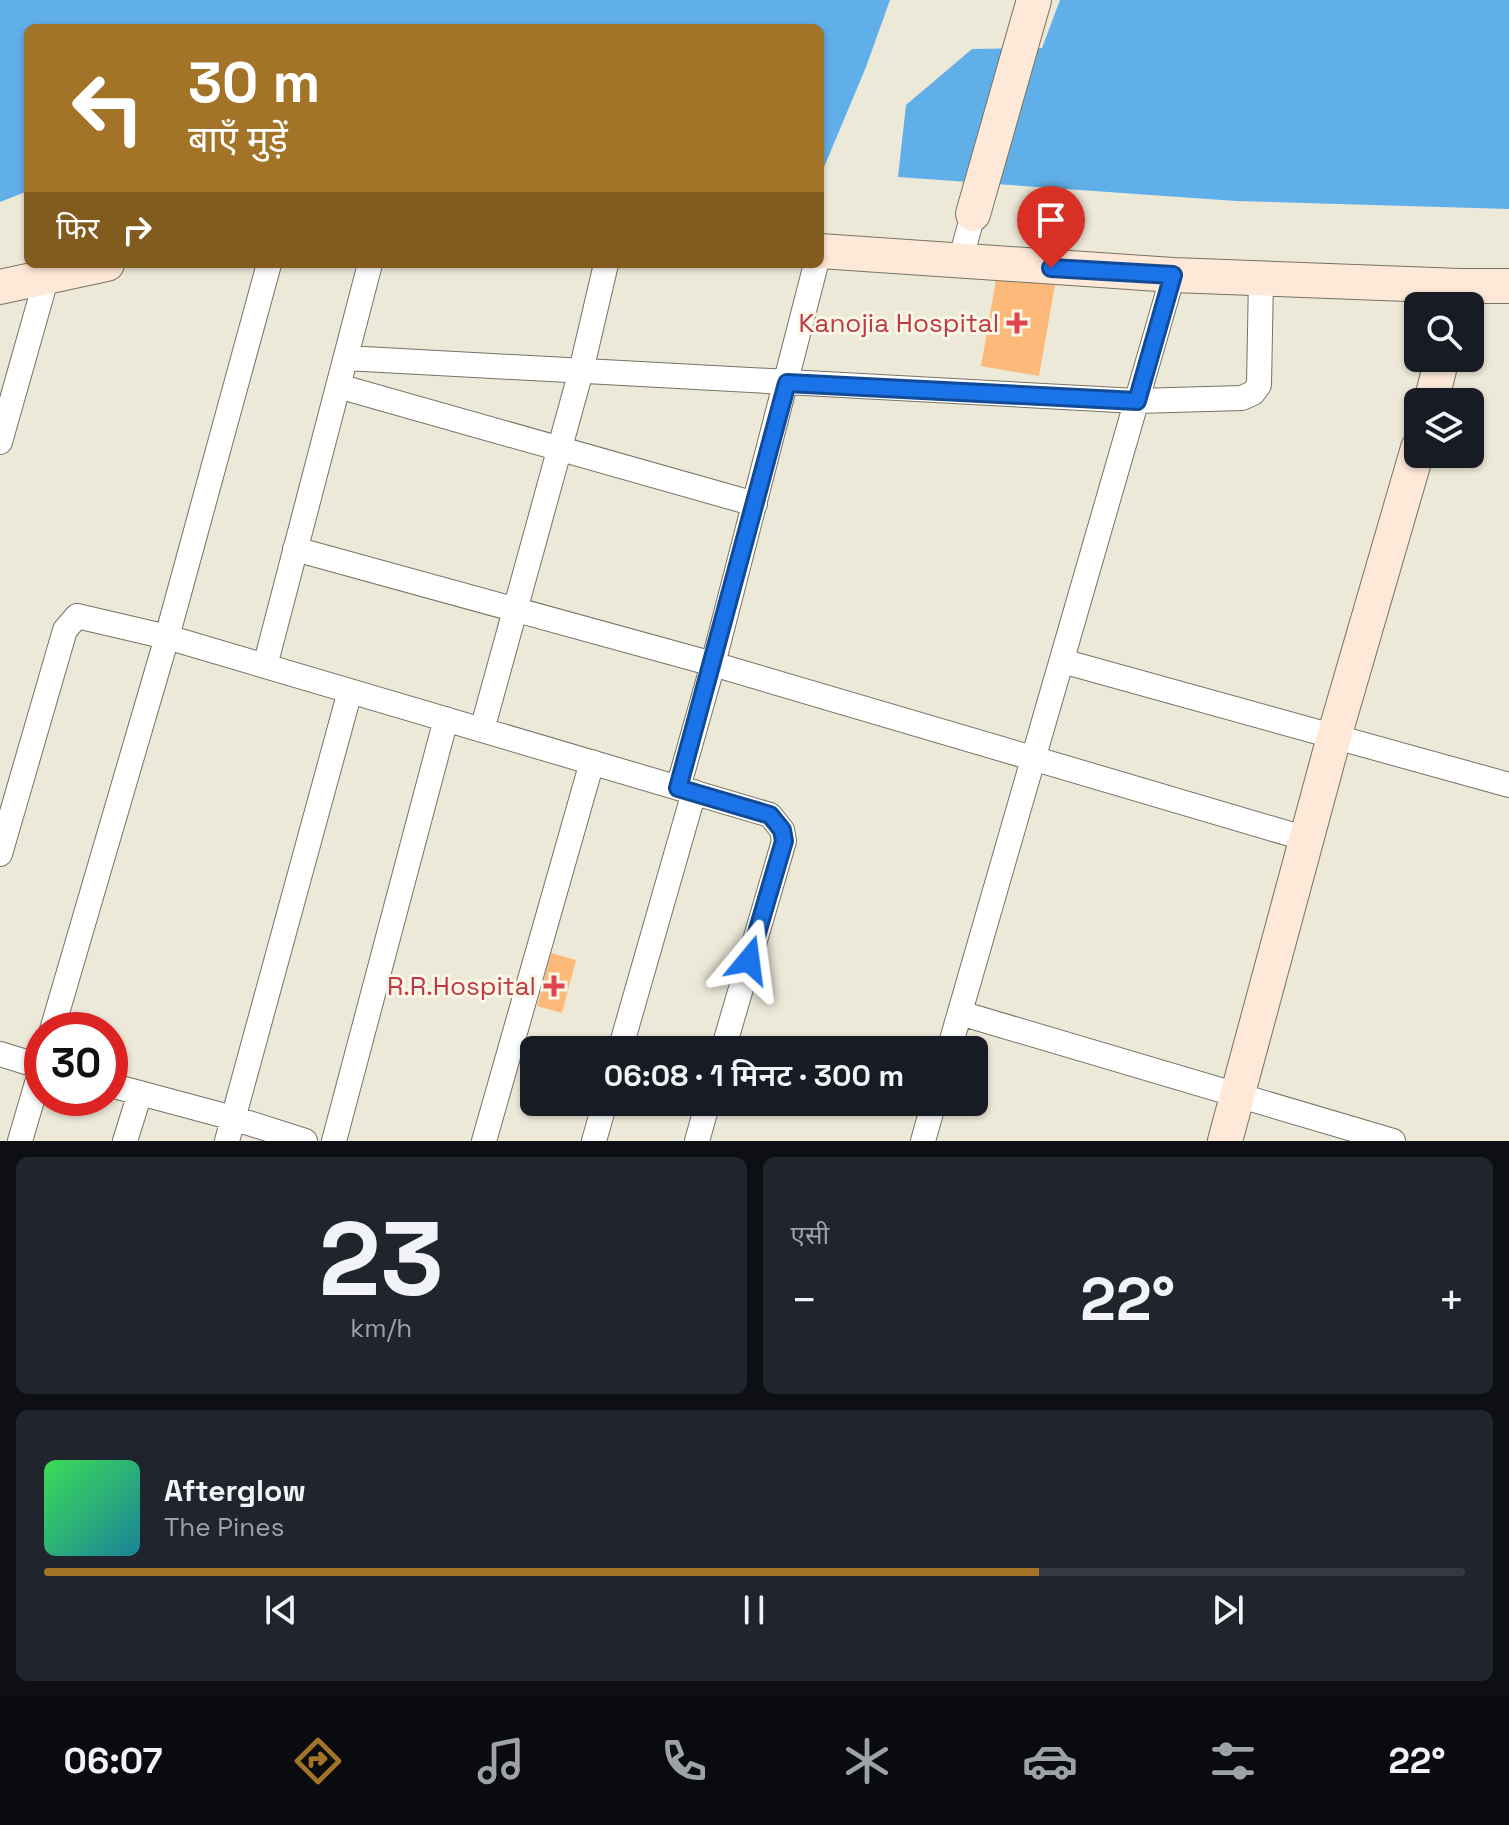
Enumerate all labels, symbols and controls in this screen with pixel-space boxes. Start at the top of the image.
text: 30 m [188,47,320,118]
icon: left [56,56,160,160]
text: बाएँ मुड़ें [188,117,288,163]
pin [1017,186,1085,268]
icon: arrive [1029,198,1073,242]
icon: right [115,208,159,252]
text: फिर [56,209,99,248]
map controls [1404,292,1484,468]
button: search [1404,292,1484,372]
place label: Kanojia Hospital [799,306,999,340]
marker: Kanojia Hospital [1006,312,1028,334]
button: layers [1404,388,1484,468]
position arrow [707,918,791,1002]
place label: R.R.Hospital [387,969,536,1003]
marker: R.R.Hospital [543,975,565,997]
speed limit sign: 30 [24,1012,128,1116]
text: 06:08 · 1 मिनट · 300 m [604,1056,904,1095]
text: 23 [319,1193,444,1325]
text: एसी [791,1218,829,1252]
text: 22° [1080,1261,1175,1338]
text: − [791,1272,818,1328]
text: + [1438,1272,1465,1328]
text: km/h [350,1311,412,1345]
text: Afterglow [164,1471,306,1510]
text: The Pines [164,1510,284,1544]
icon: previous [259,1588,303,1632]
icon: pause [732,1588,776,1632]
icon: next [1206,1588,1250,1632]
icon: directions [290,1733,346,1789]
icon: music [473,1733,529,1789]
icon: phone [656,1733,712,1789]
icon: climate [839,1733,895,1789]
icon: car [1022,1733,1078,1789]
icon: filters [1205,1733,1261,1789]
text: 06:07 [64,1738,162,1784]
text: 22° [1388,1738,1445,1784]

